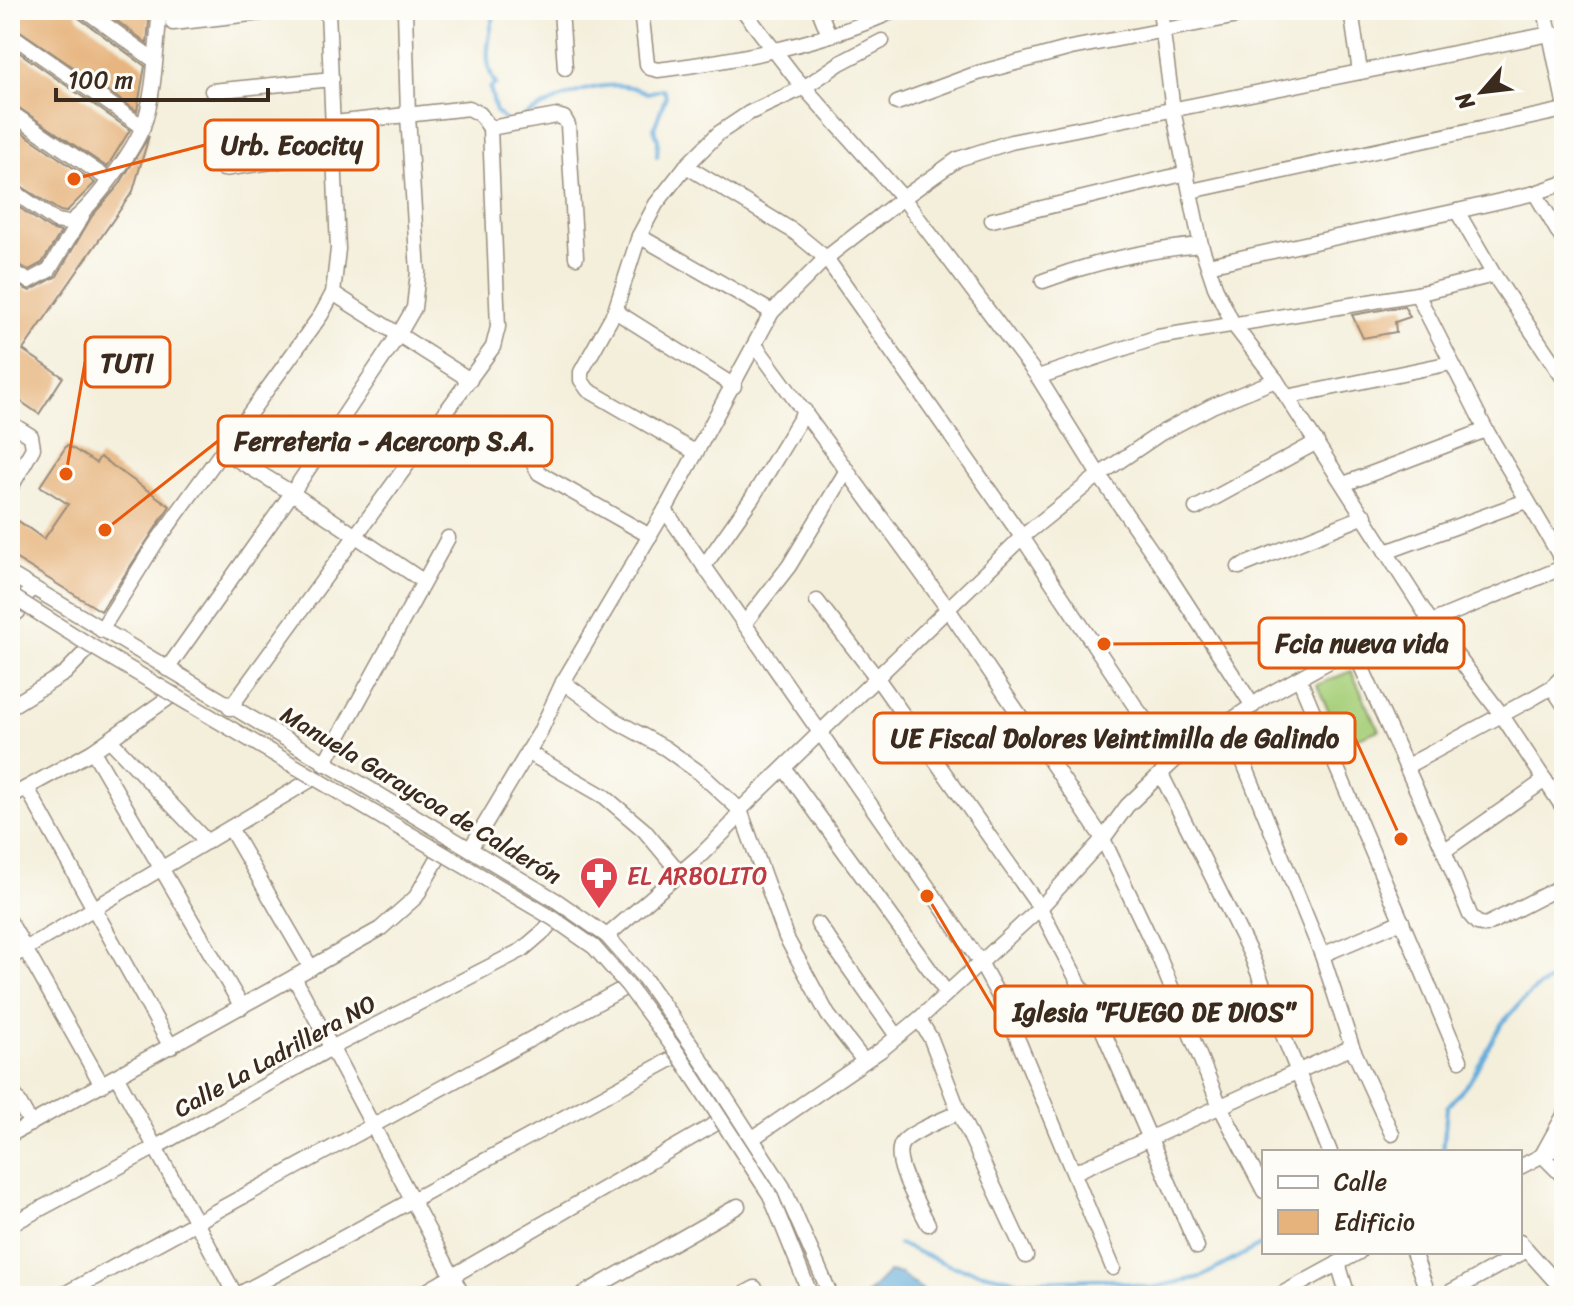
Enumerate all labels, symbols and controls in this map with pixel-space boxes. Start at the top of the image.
scale bar [56,52,268,102]
north arrow [1442,52,1522,132]
text: 100 m [68,59,133,101]
text: N [1444,85,1486,118]
callout: Urb. Ecocity [205,120,378,170]
text: Urb. Ecocity [221,122,364,168]
callout: TUTI [85,337,170,387]
text: TUTI [100,340,155,386]
callout: Ferreteria - Acercorp S.A. [218,416,552,466]
text: Ferreteria - Acercorp S.A. [233,418,536,464]
callout: Fcia nueva vida [1259,618,1464,668]
text: Fcia nueva vida [1274,620,1449,666]
street label: Manuela Garaycoa de Calderón [272,694,570,896]
callout: UE Fiscal Dolores Veintimilla de Galindo [874,713,1355,763]
text: UE Fiscal Dolores Veintimilla de Galindo [891,715,1340,761]
pharmacy icon: EL ARBOLITO [578,855,620,910]
place label: EL ARBOLITO [627,855,768,897]
street label: Calle La Ladrillera NO [166,983,384,1129]
callout: Iglesia "FUEGO DE DIOS" [995,986,1312,1036]
text: Iglesia "FUEGO DE DIOS" [1011,989,1297,1035]
legend [1262,1150,1522,1254]
text: Calle [1334,1161,1387,1203]
text: Edificio [1334,1201,1415,1243]

